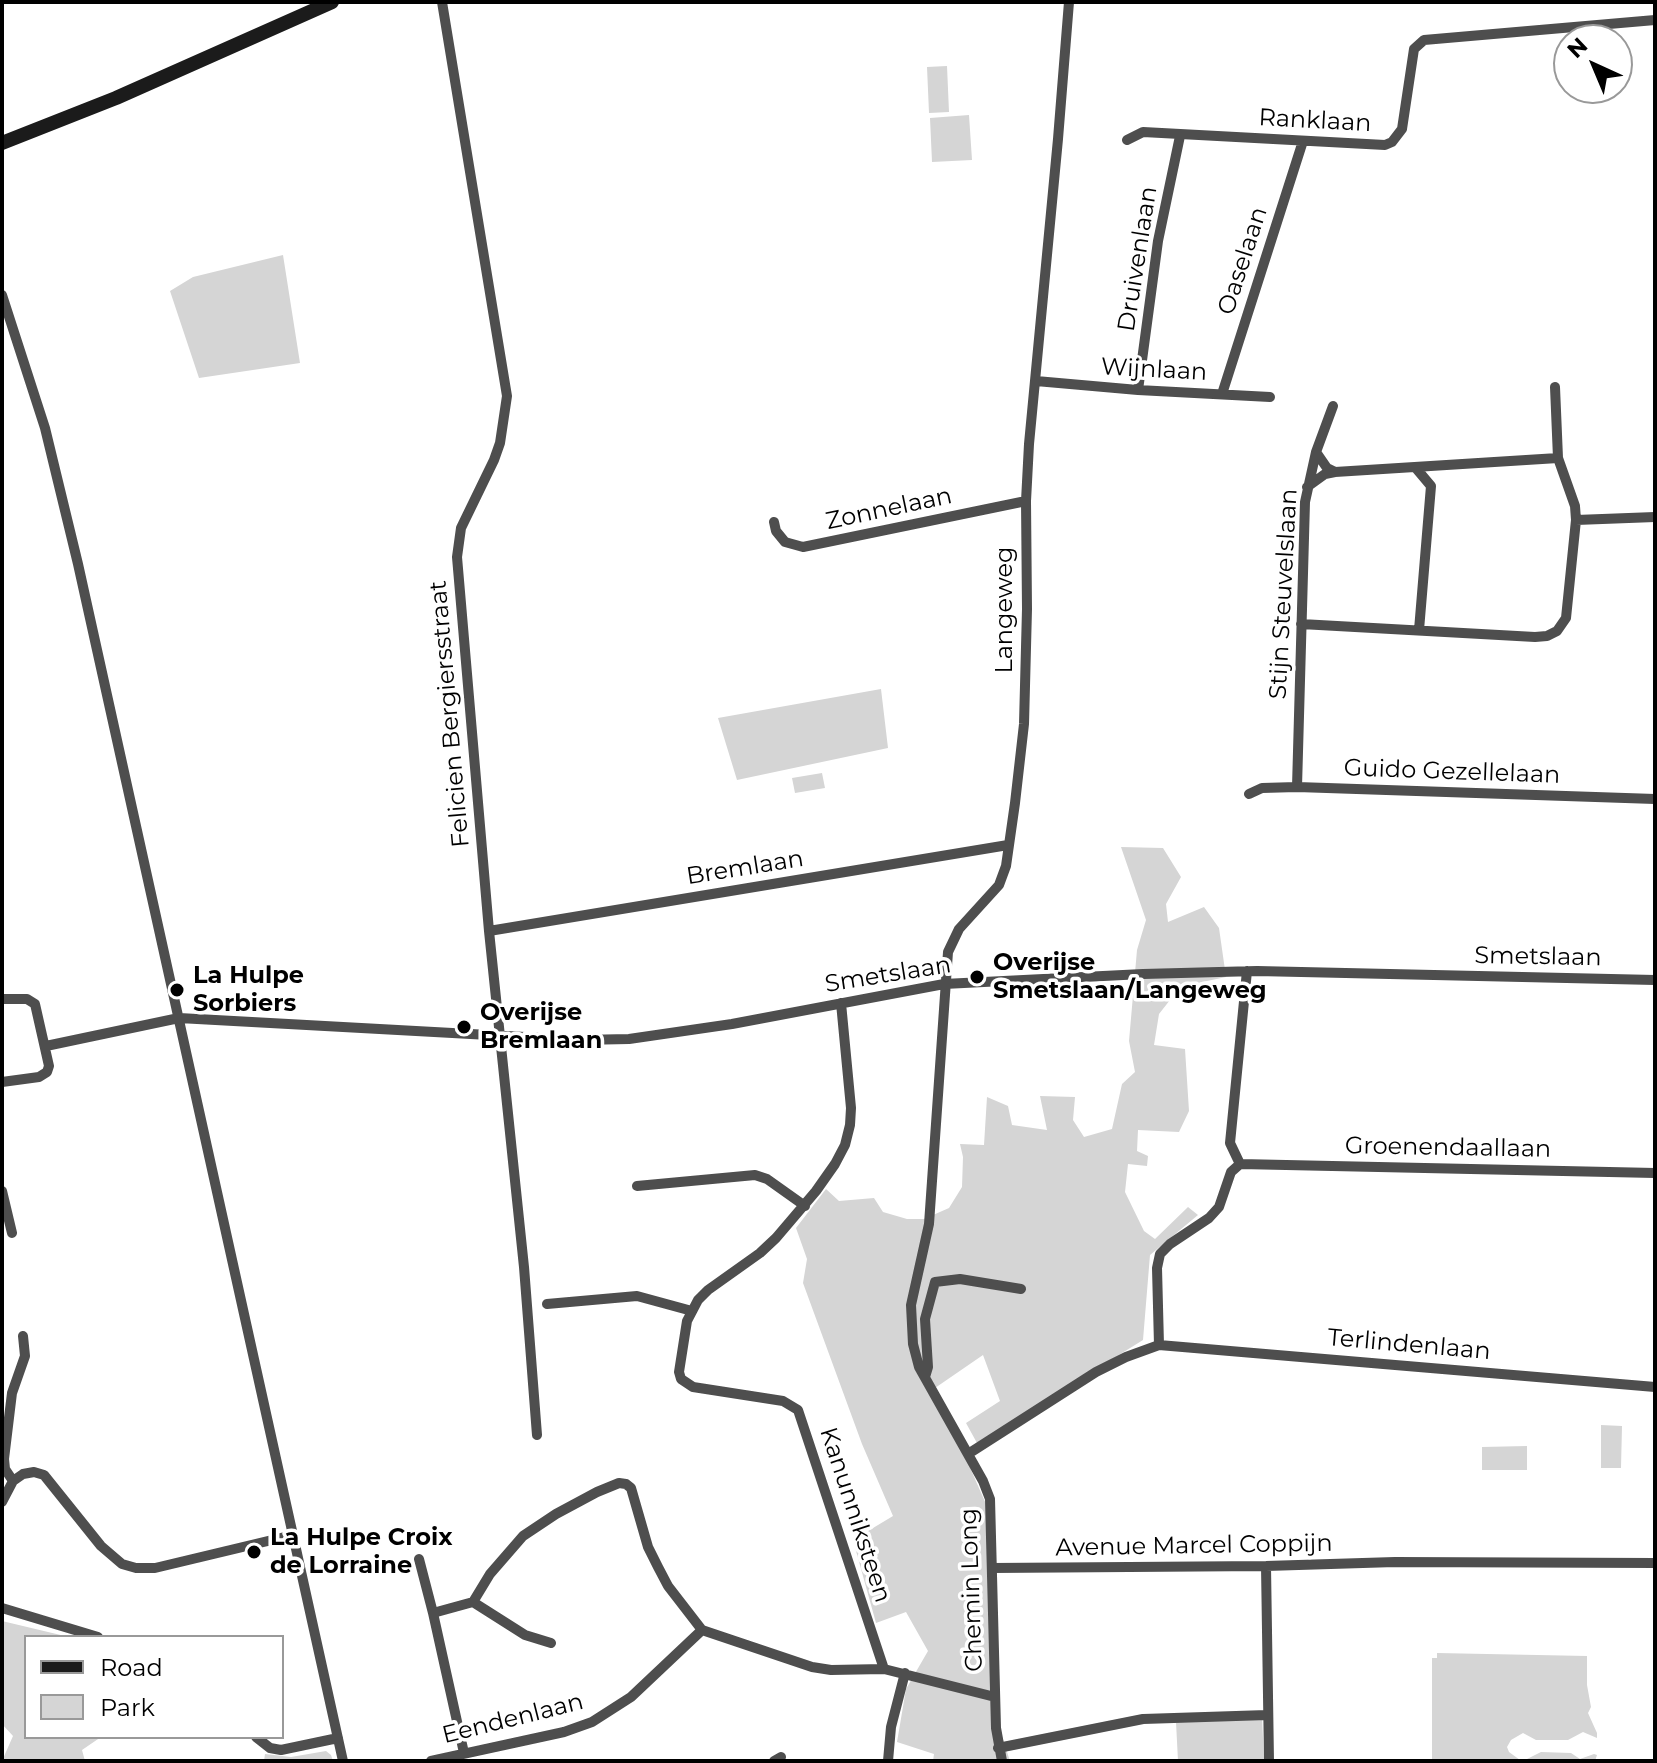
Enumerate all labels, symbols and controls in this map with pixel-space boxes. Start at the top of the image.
north arrow [1553,24,1633,104]
text: N [1562,32,1593,64]
street label: Ranklaan [1258,104,1372,138]
street label: Druivenlaan [1112,184,1164,334]
street label: Oaselaan [1212,204,1274,318]
street label: Wijnlaan [1100,353,1208,387]
street label: Zonnelaan [823,482,955,536]
street label: Stijn Steuvelslaan [1264,488,1304,700]
street label: Langeweg [991,547,1019,673]
street label: Felicien Bergiersstraat [424,579,476,849]
street label: Guido Gezellelaan [1343,754,1561,790]
street label: Bremlaan [684,845,806,891]
street label: Smetslaan [1474,941,1602,973]
place label: Overijse Smetslaan/Langeweg [993,949,1267,1005]
street label: Smetslaan [823,951,953,999]
place label: La Hulpe Sorbiers [193,962,304,1018]
marker: Overijse Smetslaan/Langeweg [968,968,986,986]
marker: La Hulpe Sorbiers [168,981,186,999]
place label: Overijse Bremlaan [480,999,602,1055]
marker: Overijse Bremlaan [455,1018,473,1036]
street label: Groenendaallaan [1345,1132,1551,1164]
street label: Terlindenlaan [1326,1324,1492,1366]
street label: Kanunniksteen [813,1424,897,1606]
street label: Chemin Long [955,1508,989,1672]
place label: La Hulpe Croix de Lorraine [270,1524,453,1580]
street label: Avenue Marcel Coppijn [1055,1529,1333,1563]
marker: La Hulpe Croix de Lorraine [245,1543,263,1561]
legend [24,1635,284,1739]
text: Road [100,1653,163,1682]
street label: Eendenlaan [439,1688,587,1750]
text: Park [100,1693,155,1722]

